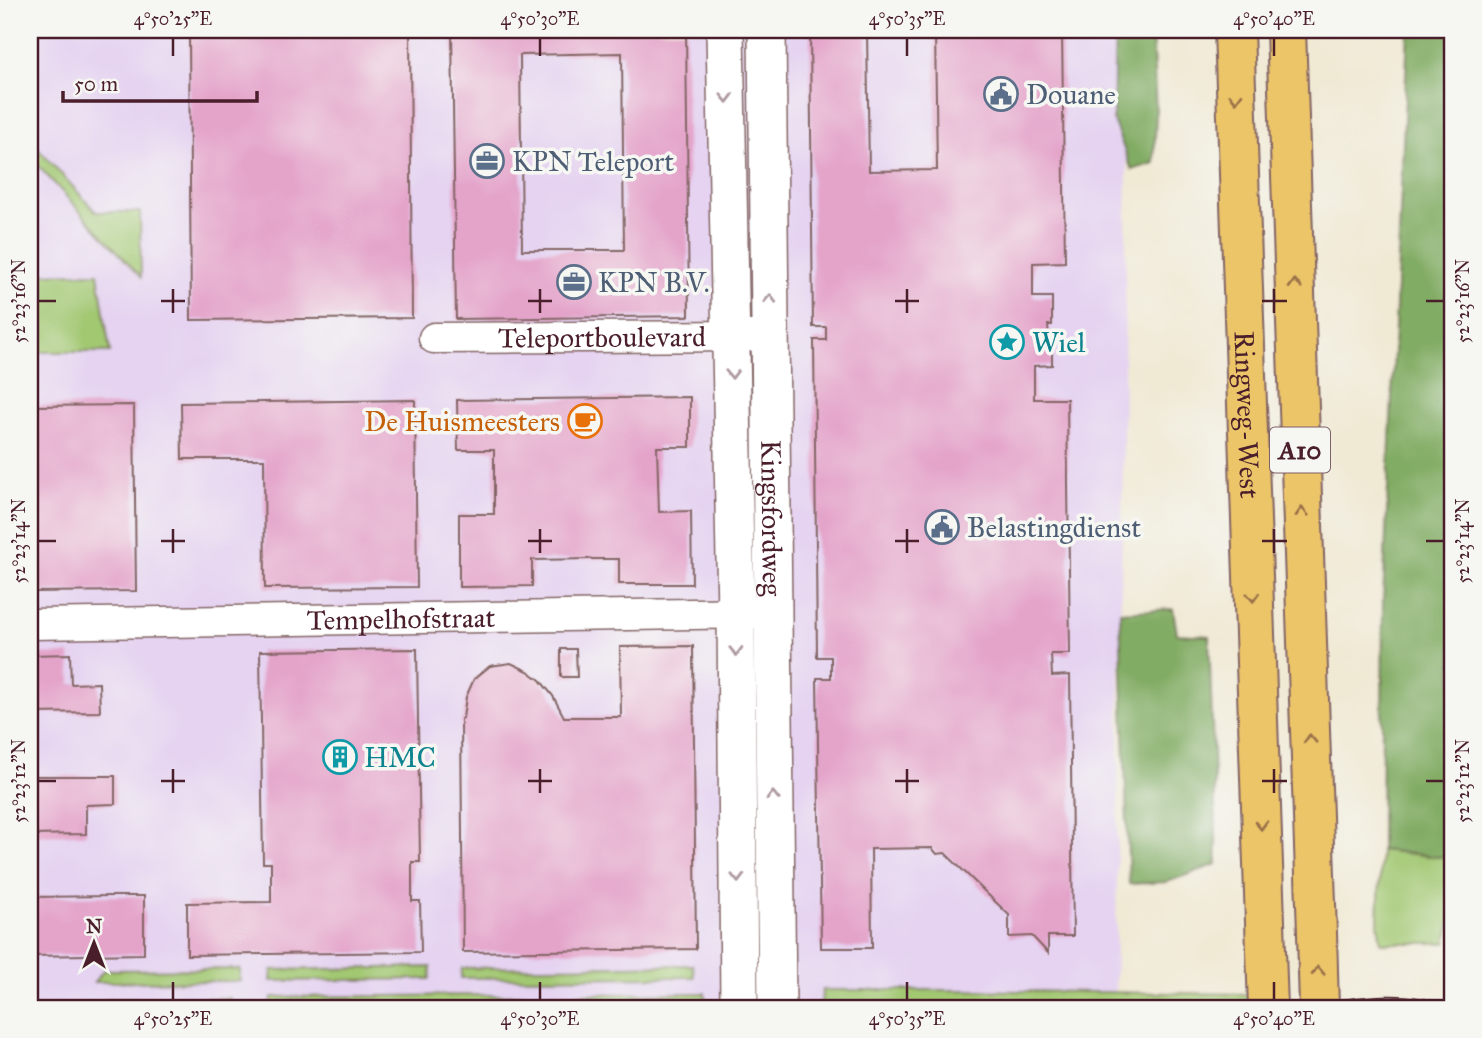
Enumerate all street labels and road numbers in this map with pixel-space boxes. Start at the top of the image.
street label: Teleportboulevard [498,319,706,356]
street label: Ringweg-West [1226,330,1267,499]
road number: A10 [1270,428,1330,472]
street label: Kingsfordweg [753,439,790,597]
street label: Tempelhofstraat [306,600,496,638]

